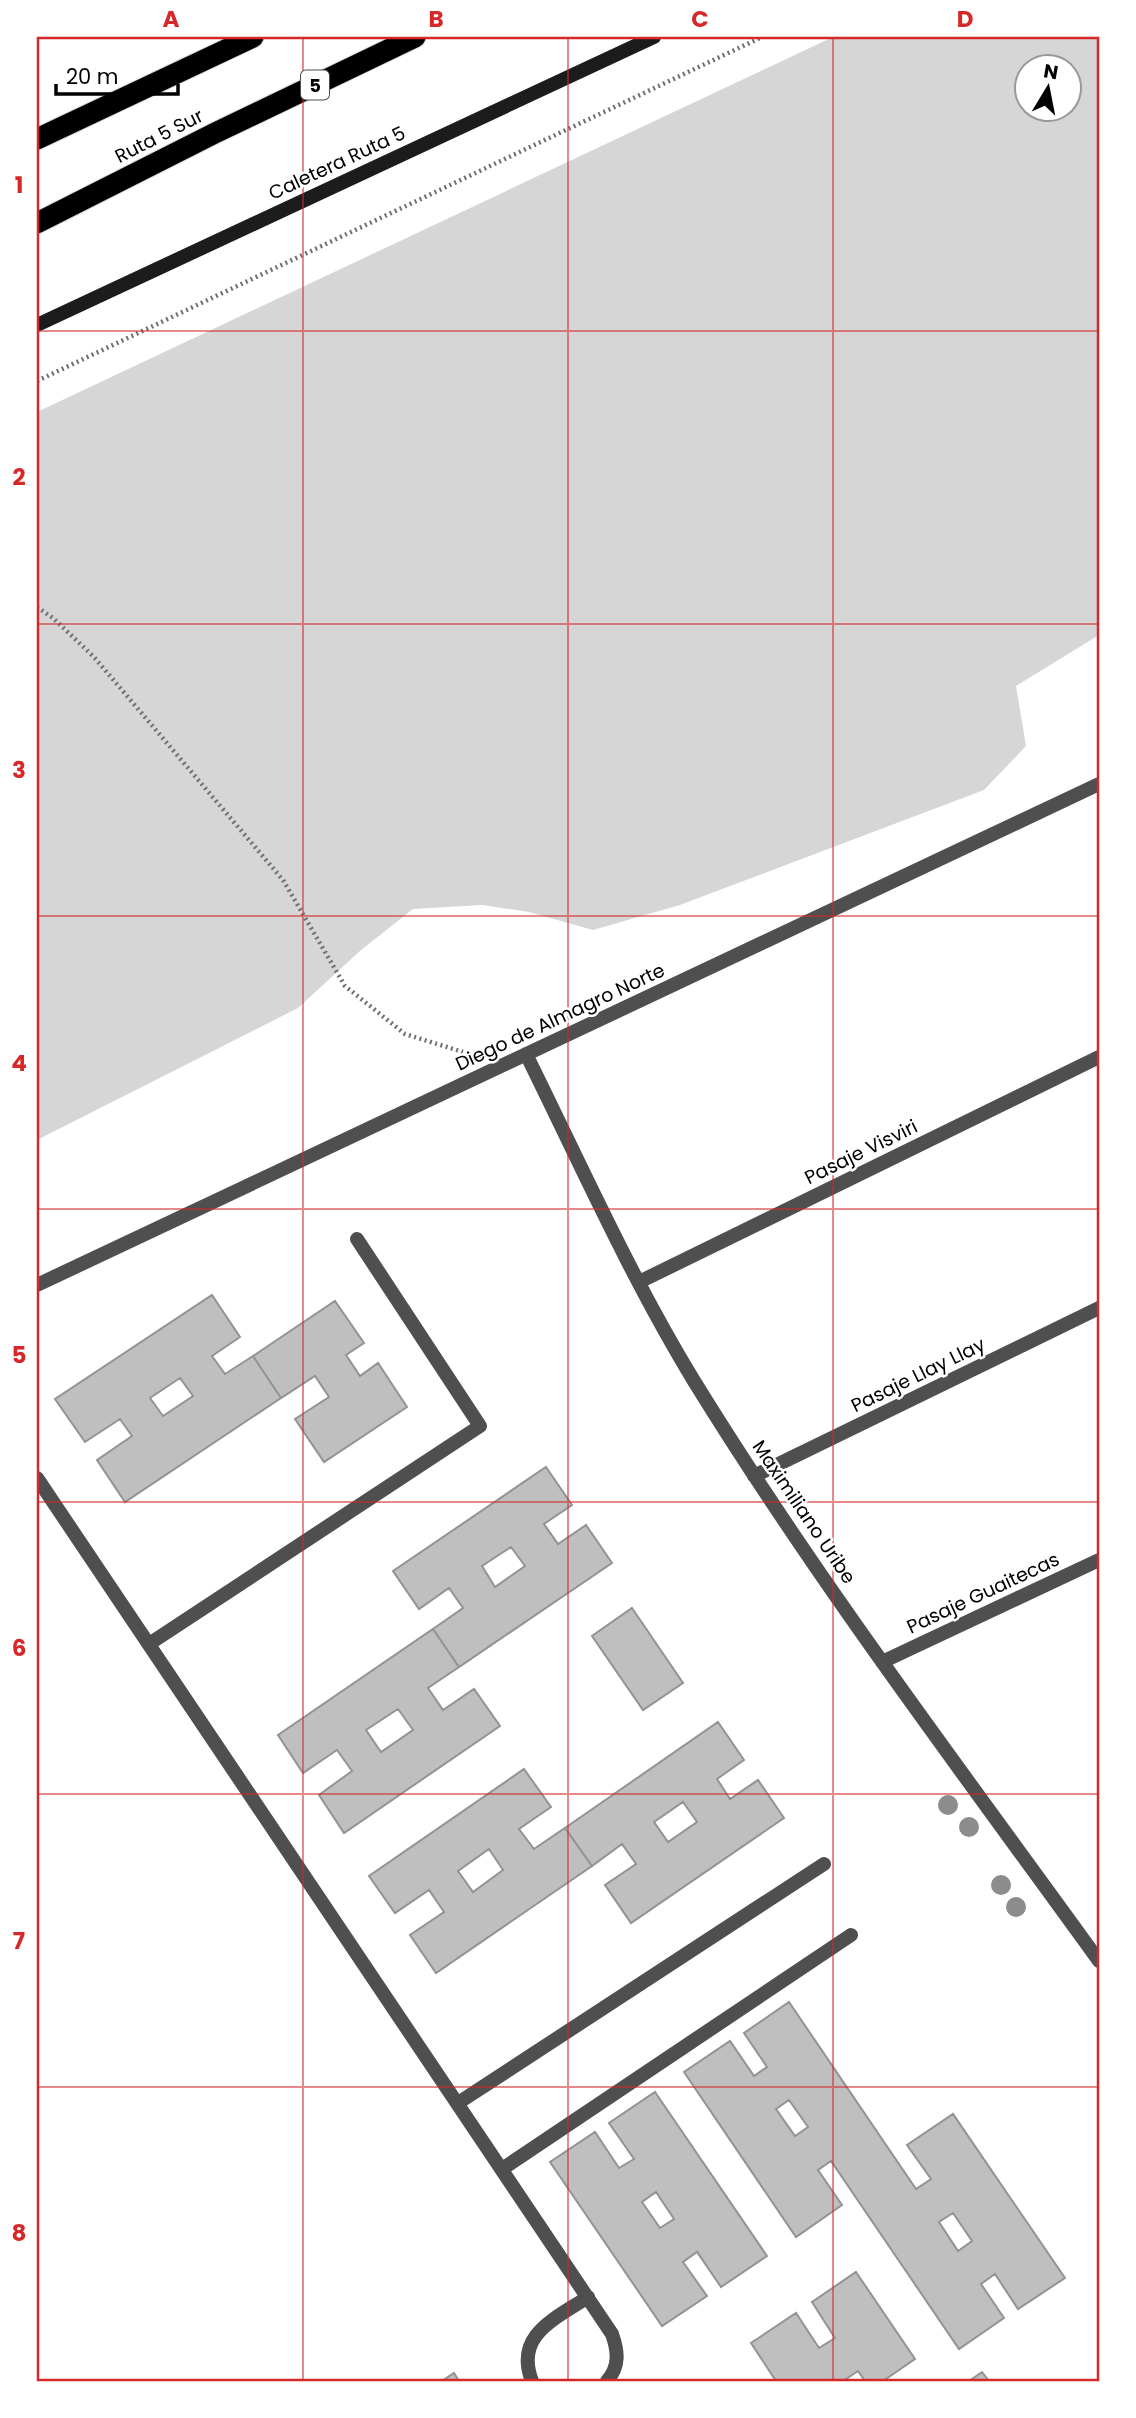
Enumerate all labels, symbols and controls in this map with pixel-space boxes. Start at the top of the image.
text: A [163,3,180,35]
text: B [428,3,444,35]
text: C [691,3,709,35]
text: D [957,3,973,35]
scale bar [56,52,178,96]
north arrow [1014,52,1084,122]
text: N [1041,57,1060,86]
text: 20 m [66,62,119,91]
road number: 5 [301,70,329,100]
street label: Ruta 5 Sur [110,102,208,170]
street label: Caletera Ruta 5 [264,119,410,207]
text: 1 [15,169,23,201]
text: 2 [12,461,26,493]
text: 3 [12,754,26,786]
street label: Diego de Almagro Norte [451,957,669,1077]
text: 4 [11,1047,27,1079]
street label: Pasaje Visviri [800,1113,922,1191]
street label: Pasaje Llay Llay [846,1331,990,1419]
text: 5 [12,1339,26,1371]
street label: Maximiliano Uribe [746,1435,862,1589]
street label: Pasaje Guaitecas [902,1546,1064,1640]
text: 6 [12,1632,26,1664]
text: 7 [13,1925,25,1957]
text: 8 [12,2217,26,2249]

